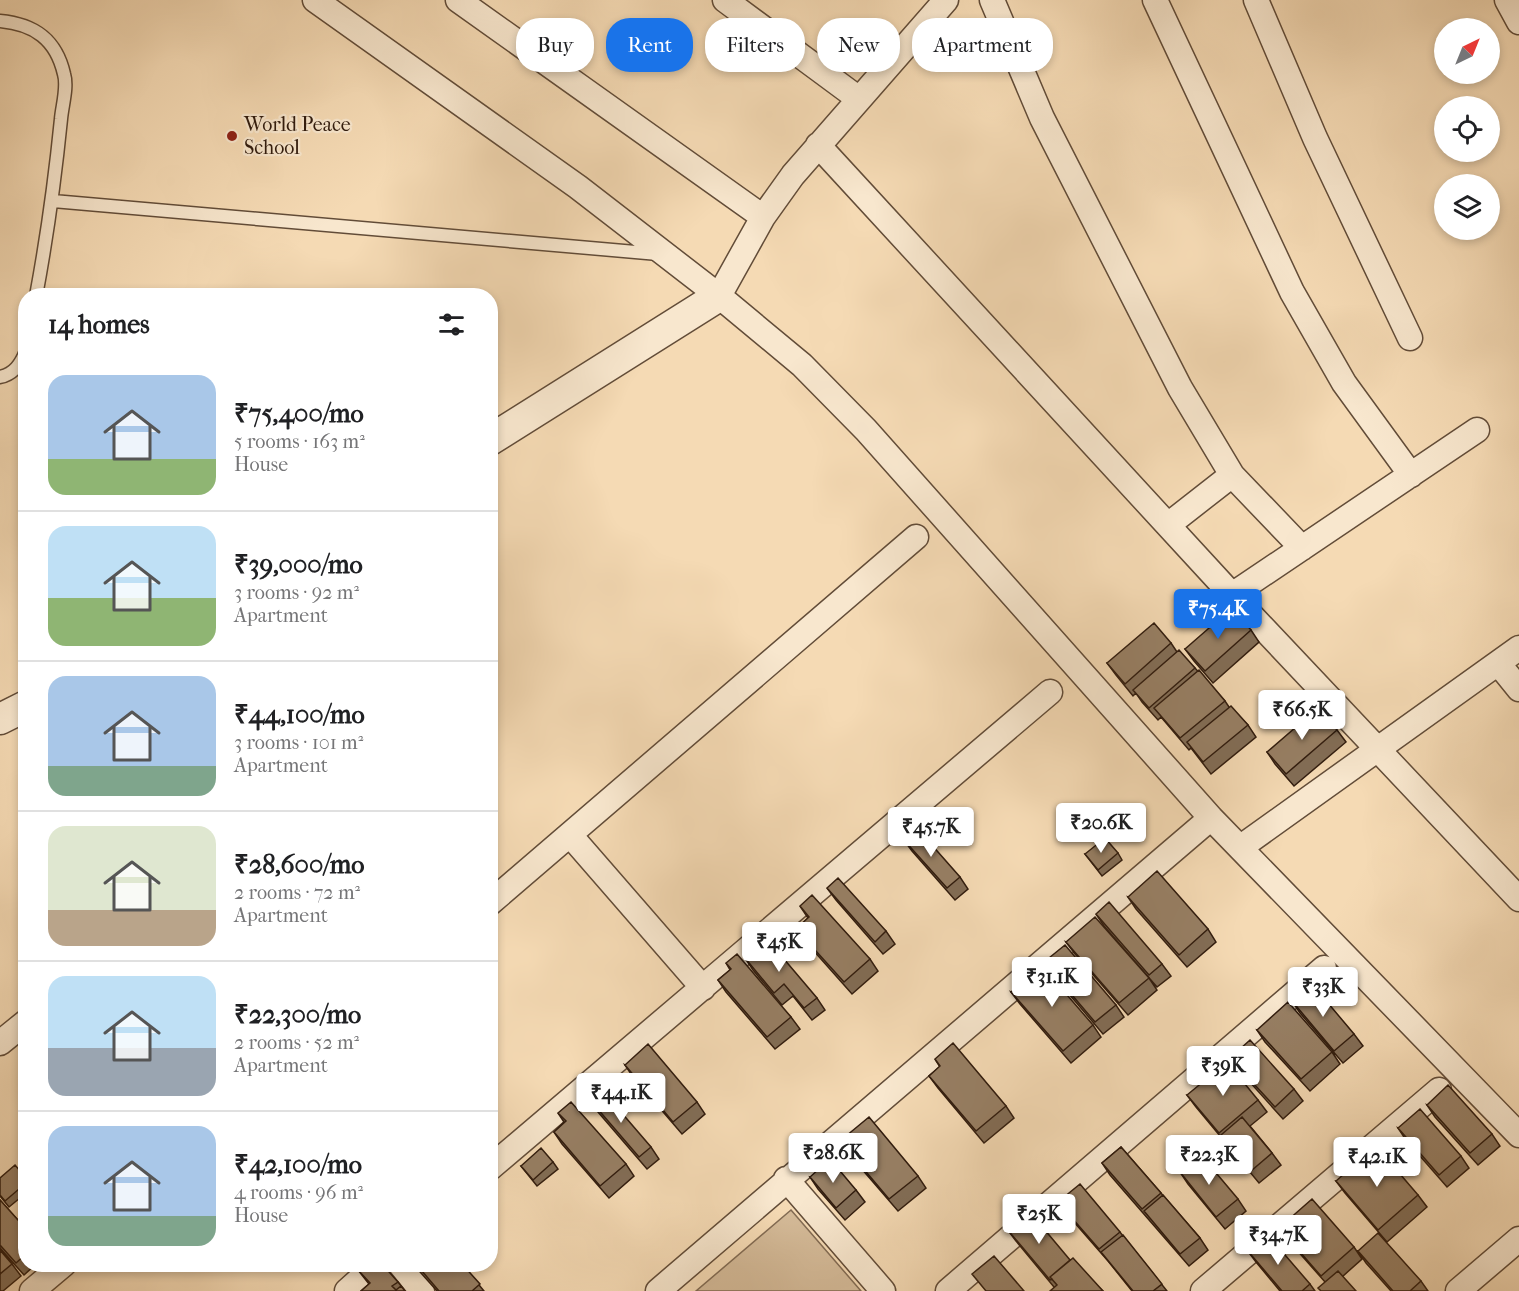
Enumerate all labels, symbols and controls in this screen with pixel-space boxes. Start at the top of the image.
chip: Buy [516,18,594,72]
chip: Rent [606,18,693,72]
chip: Filters [705,18,805,72]
chip: New [817,18,900,72]
chip: Apartment [912,18,1053,72]
north arrow [1434,18,1500,84]
map controls [1434,18,1500,240]
button: locate [1434,96,1500,162]
place label: World Peace School [243,113,351,159]
marker: World Peace School [225,129,239,143]
button: layers [1434,174,1500,240]
icon: filters [435,308,468,341]
text: 14 homes [48,309,150,340]
text: ₹75,400/mo [234,398,364,429]
icon: home [96,399,168,471]
text: 5 rooms · 163 m² [234,430,365,453]
text: House [234,453,288,476]
text: ₹39,000/mo [234,549,363,580]
icon: home [96,550,168,622]
text: 3 rooms · 92 m² [234,581,359,604]
pin: ₹75.4K [1169,589,1267,640]
text: ₹75.4K [1188,597,1248,620]
text: Apartment [234,604,328,627]
pin: ₹66.5K [1253,690,1351,741]
text: ₹66.5K [1272,698,1332,721]
text: ₹44,100/mo [234,699,365,730]
icon: home [96,700,168,772]
text: 3 rooms · 101 m² [234,731,363,754]
text: Apartment [234,754,328,777]
pin: ₹20.6K [1052,803,1150,854]
pin: ₹45.7K [882,807,980,858]
text: ₹20.6K [1070,811,1132,834]
text: ₹45.7K [902,815,960,838]
text: ₹28,600/mo [234,849,364,880]
icon: home [96,850,168,922]
text: 2 rooms · 72 m² [234,881,360,904]
text: Apartment [234,904,328,927]
pin: ₹45K [743,922,815,973]
text: ₹45K [756,930,802,953]
pin: ₹31.1K [1003,957,1101,1008]
text: ₹31.1K [1026,965,1078,988]
pin: ₹33K [1287,967,1359,1018]
text: ₹33K [1302,975,1344,998]
text: ₹22,300/mo [234,999,361,1030]
icon: home [96,1000,168,1072]
text: 2 rooms · 52 m² [234,1031,359,1054]
pin: ₹39K [1187,1046,1259,1097]
text: Apartment [234,1054,328,1077]
text: ₹39K [1201,1054,1245,1077]
pin: ₹44.1K [572,1073,670,1124]
text: ₹44.1K [590,1081,652,1104]
pin: ₹28.6K [784,1133,882,1184]
pin: ₹22.3K [1160,1135,1258,1186]
pin: ₹42.1K [1328,1137,1426,1188]
text: ₹28.6K [803,1141,864,1164]
text: ₹22.3K [1180,1143,1238,1166]
text: ₹42.1K [1347,1145,1407,1168]
text: ₹42,100/mo [234,1149,362,1180]
icon: home [96,1150,168,1222]
text: 4 rooms · 96 m² [234,1181,363,1204]
pin: ₹25K [1003,1194,1075,1245]
text: ₹25K [1017,1202,1061,1225]
text: House [234,1204,288,1227]
pin: ₹34.7K [1229,1215,1327,1266]
text: ₹34.7K [1249,1223,1307,1246]

